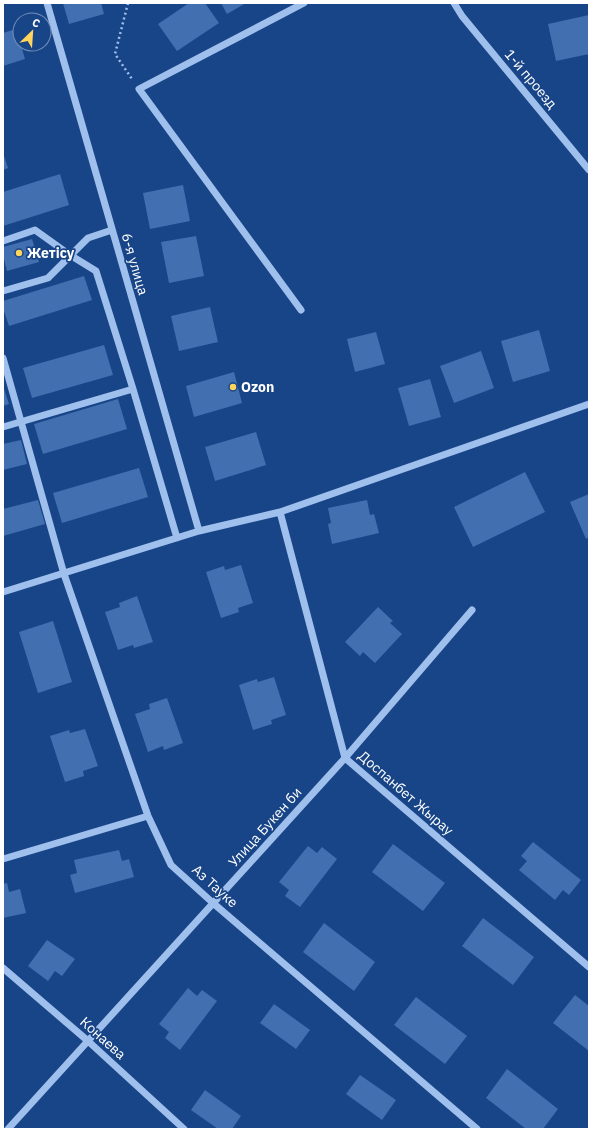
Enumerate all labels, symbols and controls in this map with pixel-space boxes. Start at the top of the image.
north arrow [12,12,52,52]
text: С [30,15,42,31]
street label: 1-й проезд [501,45,561,113]
street label: 6-я улица [118,231,153,298]
place label: Жетісу [27,244,75,262]
marker: Жетісу [14,248,24,258]
place label: Ozon [241,378,274,396]
marker: Ozon [228,382,238,392]
street label: Доспанбет Жырау [355,747,457,839]
street label: Улица Букен би [224,783,306,871]
street label: Аз Тауке [188,861,242,912]
street label: Конаева [76,1013,130,1064]

